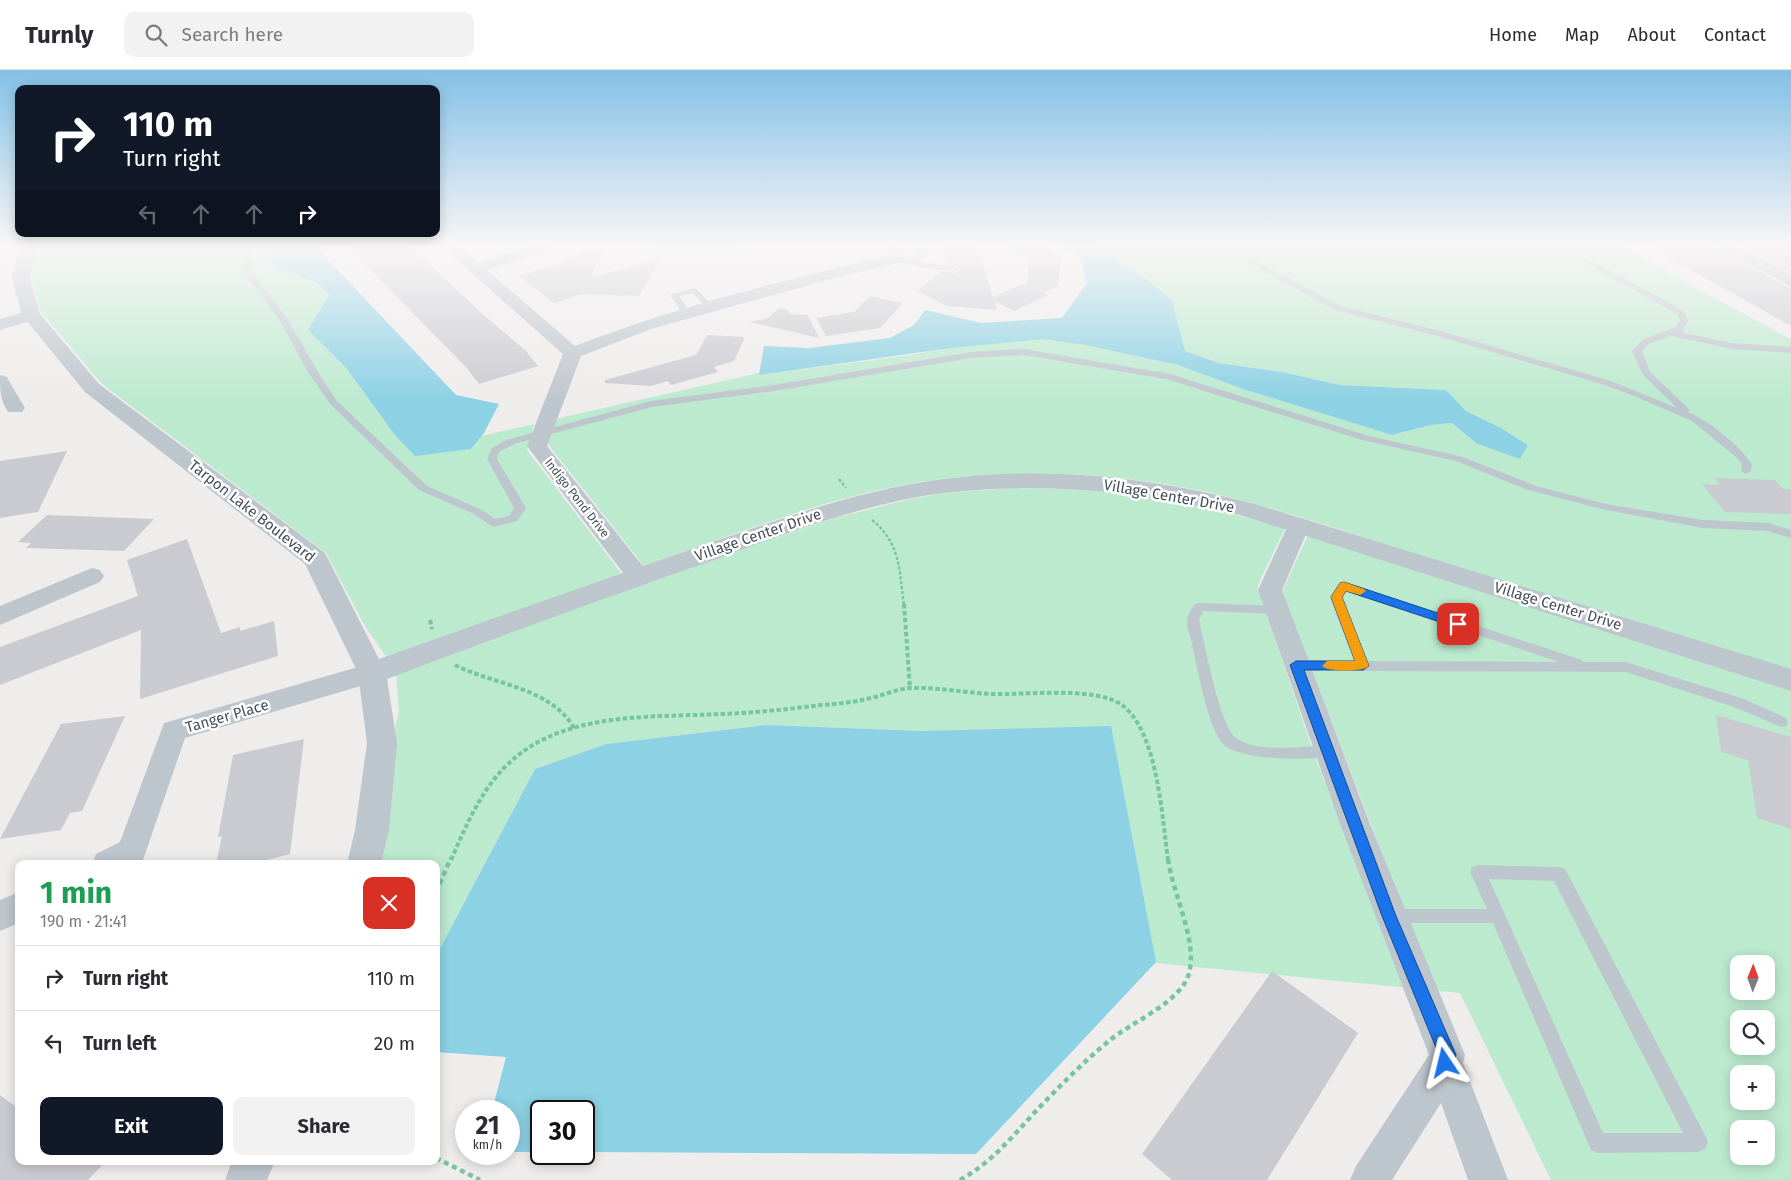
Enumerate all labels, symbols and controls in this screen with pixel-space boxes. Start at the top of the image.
search box [124,12,474,57]
text: Turnly [25,21,94,49]
icon: search [142,21,170,49]
text: Search here [182,23,283,46]
text: Home [1489,24,1537,46]
text: Map [1565,24,1599,46]
text: About [1627,24,1676,46]
text: Contact [1704,24,1766,46]
text: 110 m [123,103,213,145]
icon: right [40,105,105,170]
text: Turn right [123,145,220,172]
icon: left [134,200,162,228]
icon: ahead [187,200,215,228]
icon: ahead [240,200,268,228]
icon: right [293,200,321,228]
street label: Tarpon Lake Boulevard [185,456,319,566]
street label: Indigo Pond Drive [542,456,612,540]
street label: Village Center Drive [1102,476,1236,516]
street label: Village Center Drive [692,505,824,565]
street label: Village Center Drive [1492,578,1624,634]
pin [1437,603,1479,645]
icon: arrive [1444,610,1472,638]
street label: Tanger Place [183,696,271,736]
text: 1 min [40,875,112,911]
button: close [363,877,415,929]
text: 190 m · 21:41 [40,912,127,931]
north arrow [1730,955,1775,1000]
map controls [1730,955,1775,1165]
icon: right [40,964,68,992]
text: Turn right [83,967,168,990]
text: 110 m [367,967,415,990]
button: search [1730,1010,1775,1055]
icon: left [40,1029,68,1057]
text: Turn left [83,1032,157,1055]
text: 20 m [374,1032,415,1055]
position arrow [1418,1036,1470,1088]
button: + [1730,1065,1775,1110]
button: Exit [40,1097,223,1155]
button: Share [233,1097,415,1155]
speed limit sign: 30 [530,1100,595,1165]
text: 21 [476,1111,499,1141]
button: − [1730,1120,1775,1165]
text: km/h [473,1138,502,1152]

